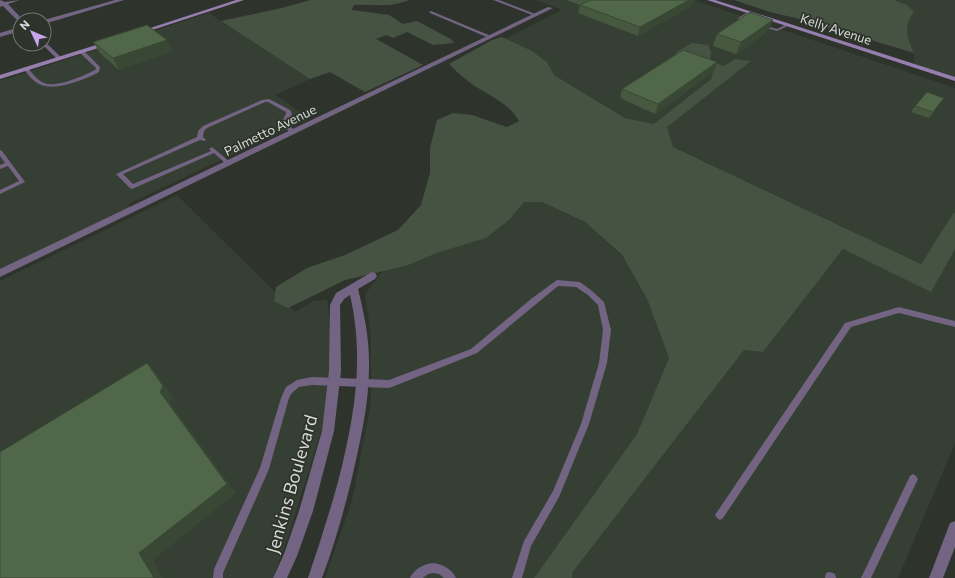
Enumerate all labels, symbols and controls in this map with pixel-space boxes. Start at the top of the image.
street label: Kelly Avenue [798,10,874,48]
north arrow [12,12,52,52]
text: N [17,17,32,32]
street label: Palmetto Avenue [221,101,319,159]
street label: Jenkins Boulevard [261,412,321,556]

